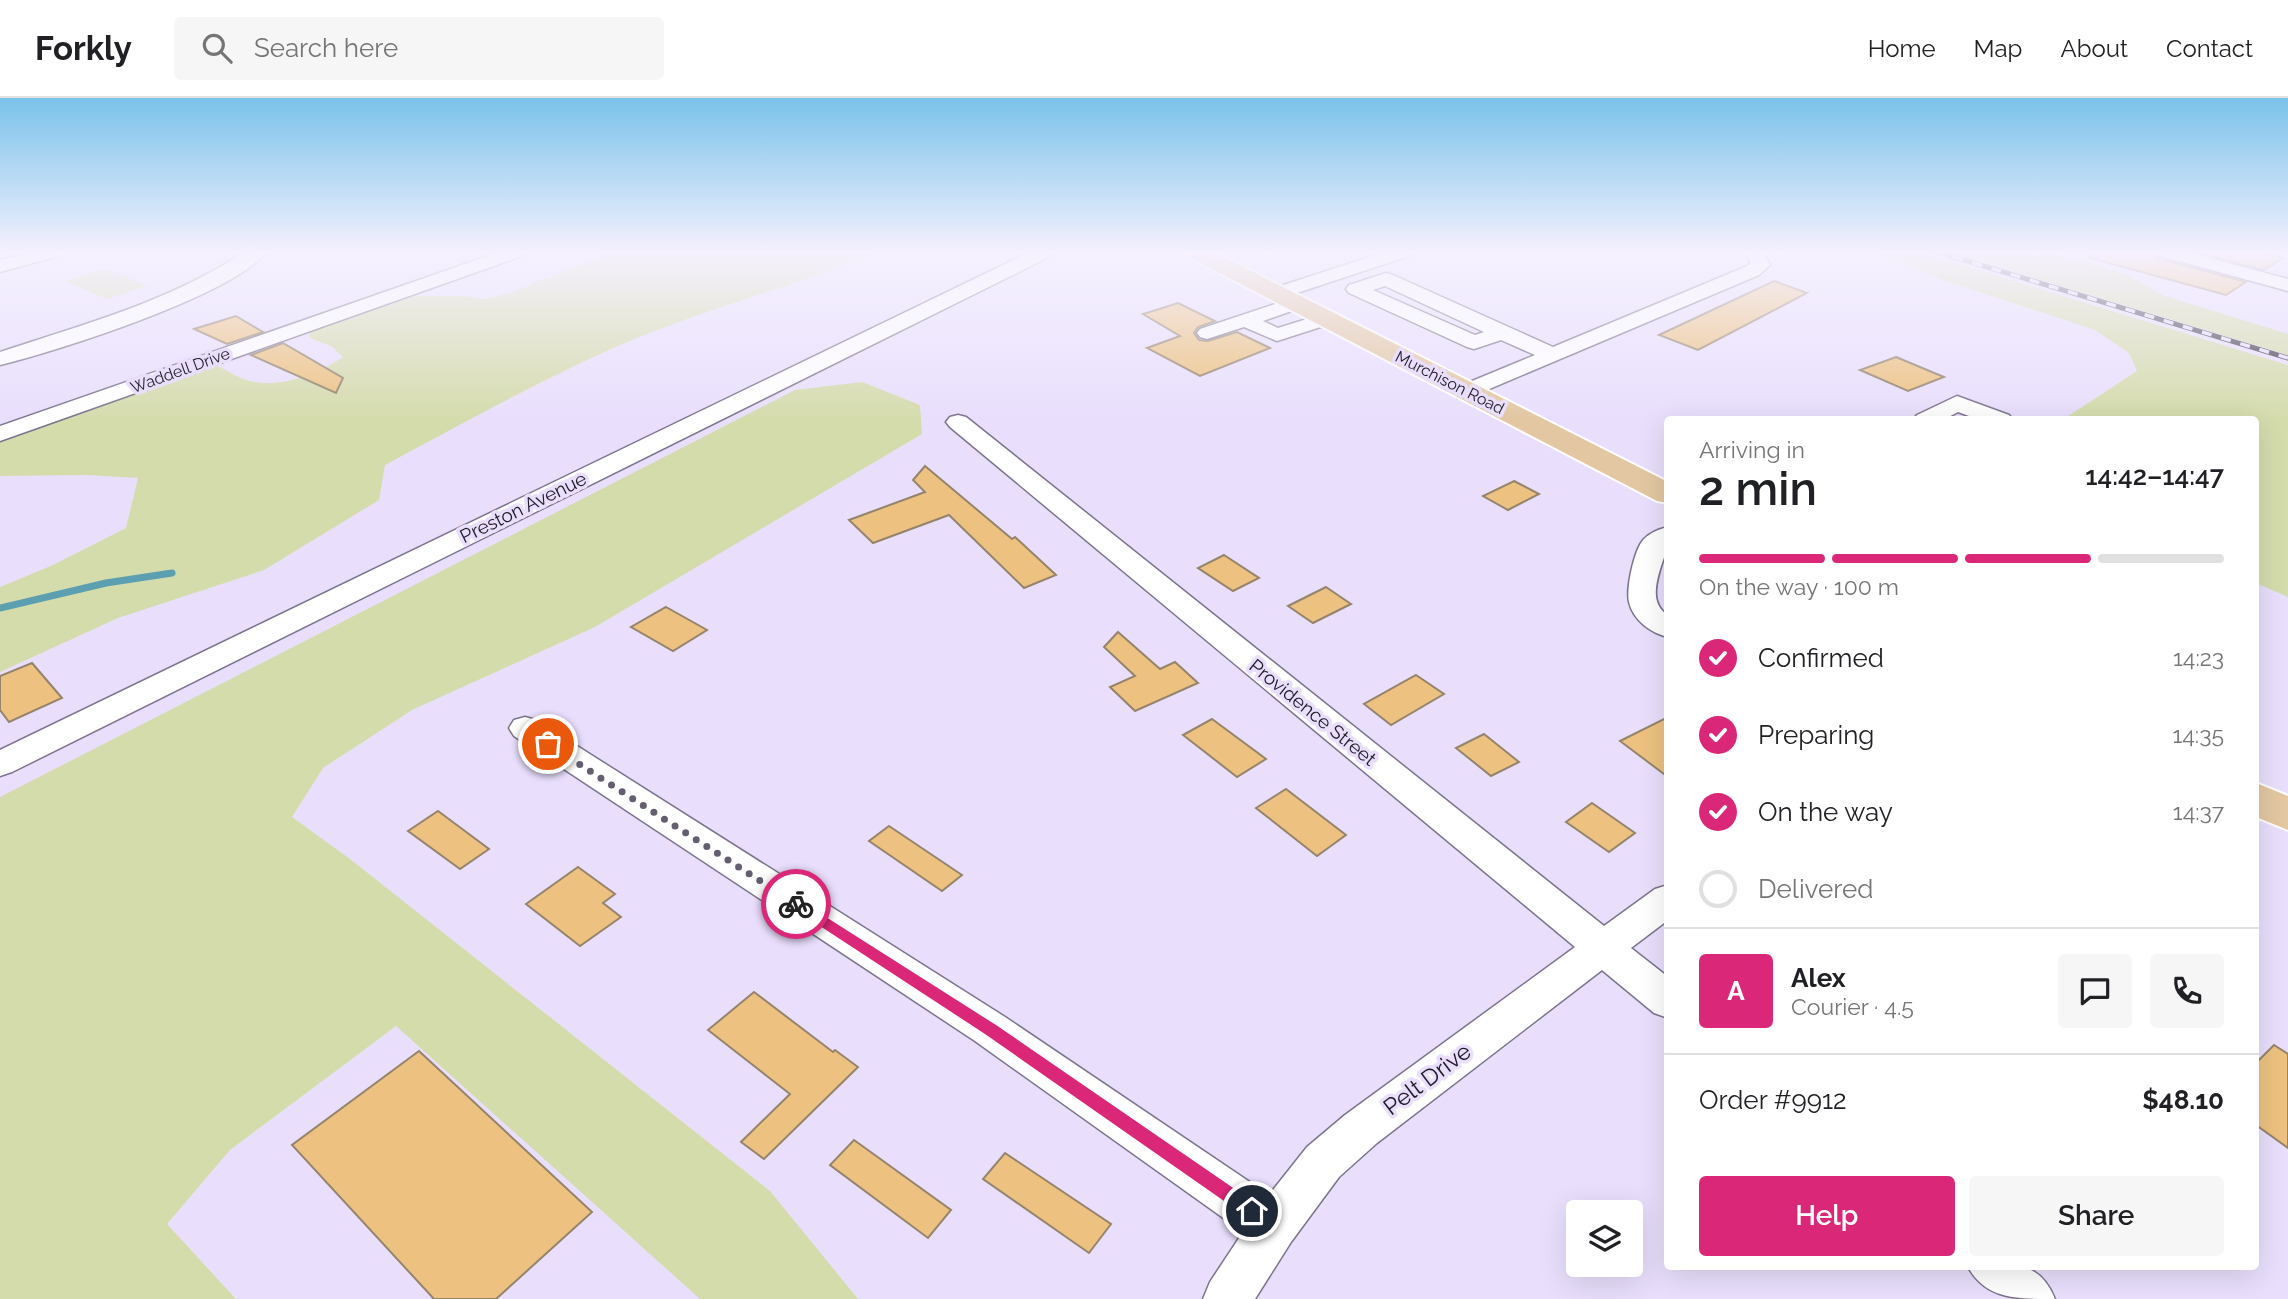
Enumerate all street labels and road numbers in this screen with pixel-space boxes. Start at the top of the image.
street label: Waddell Drive [128,344,232,397]
street label: Murchison Road [1392,347,1507,418]
street label: Preston Avenue [456,467,590,547]
street label: Providence Street [1245,654,1381,770]
street label: Pelt Drive [1378,1037,1476,1120]

